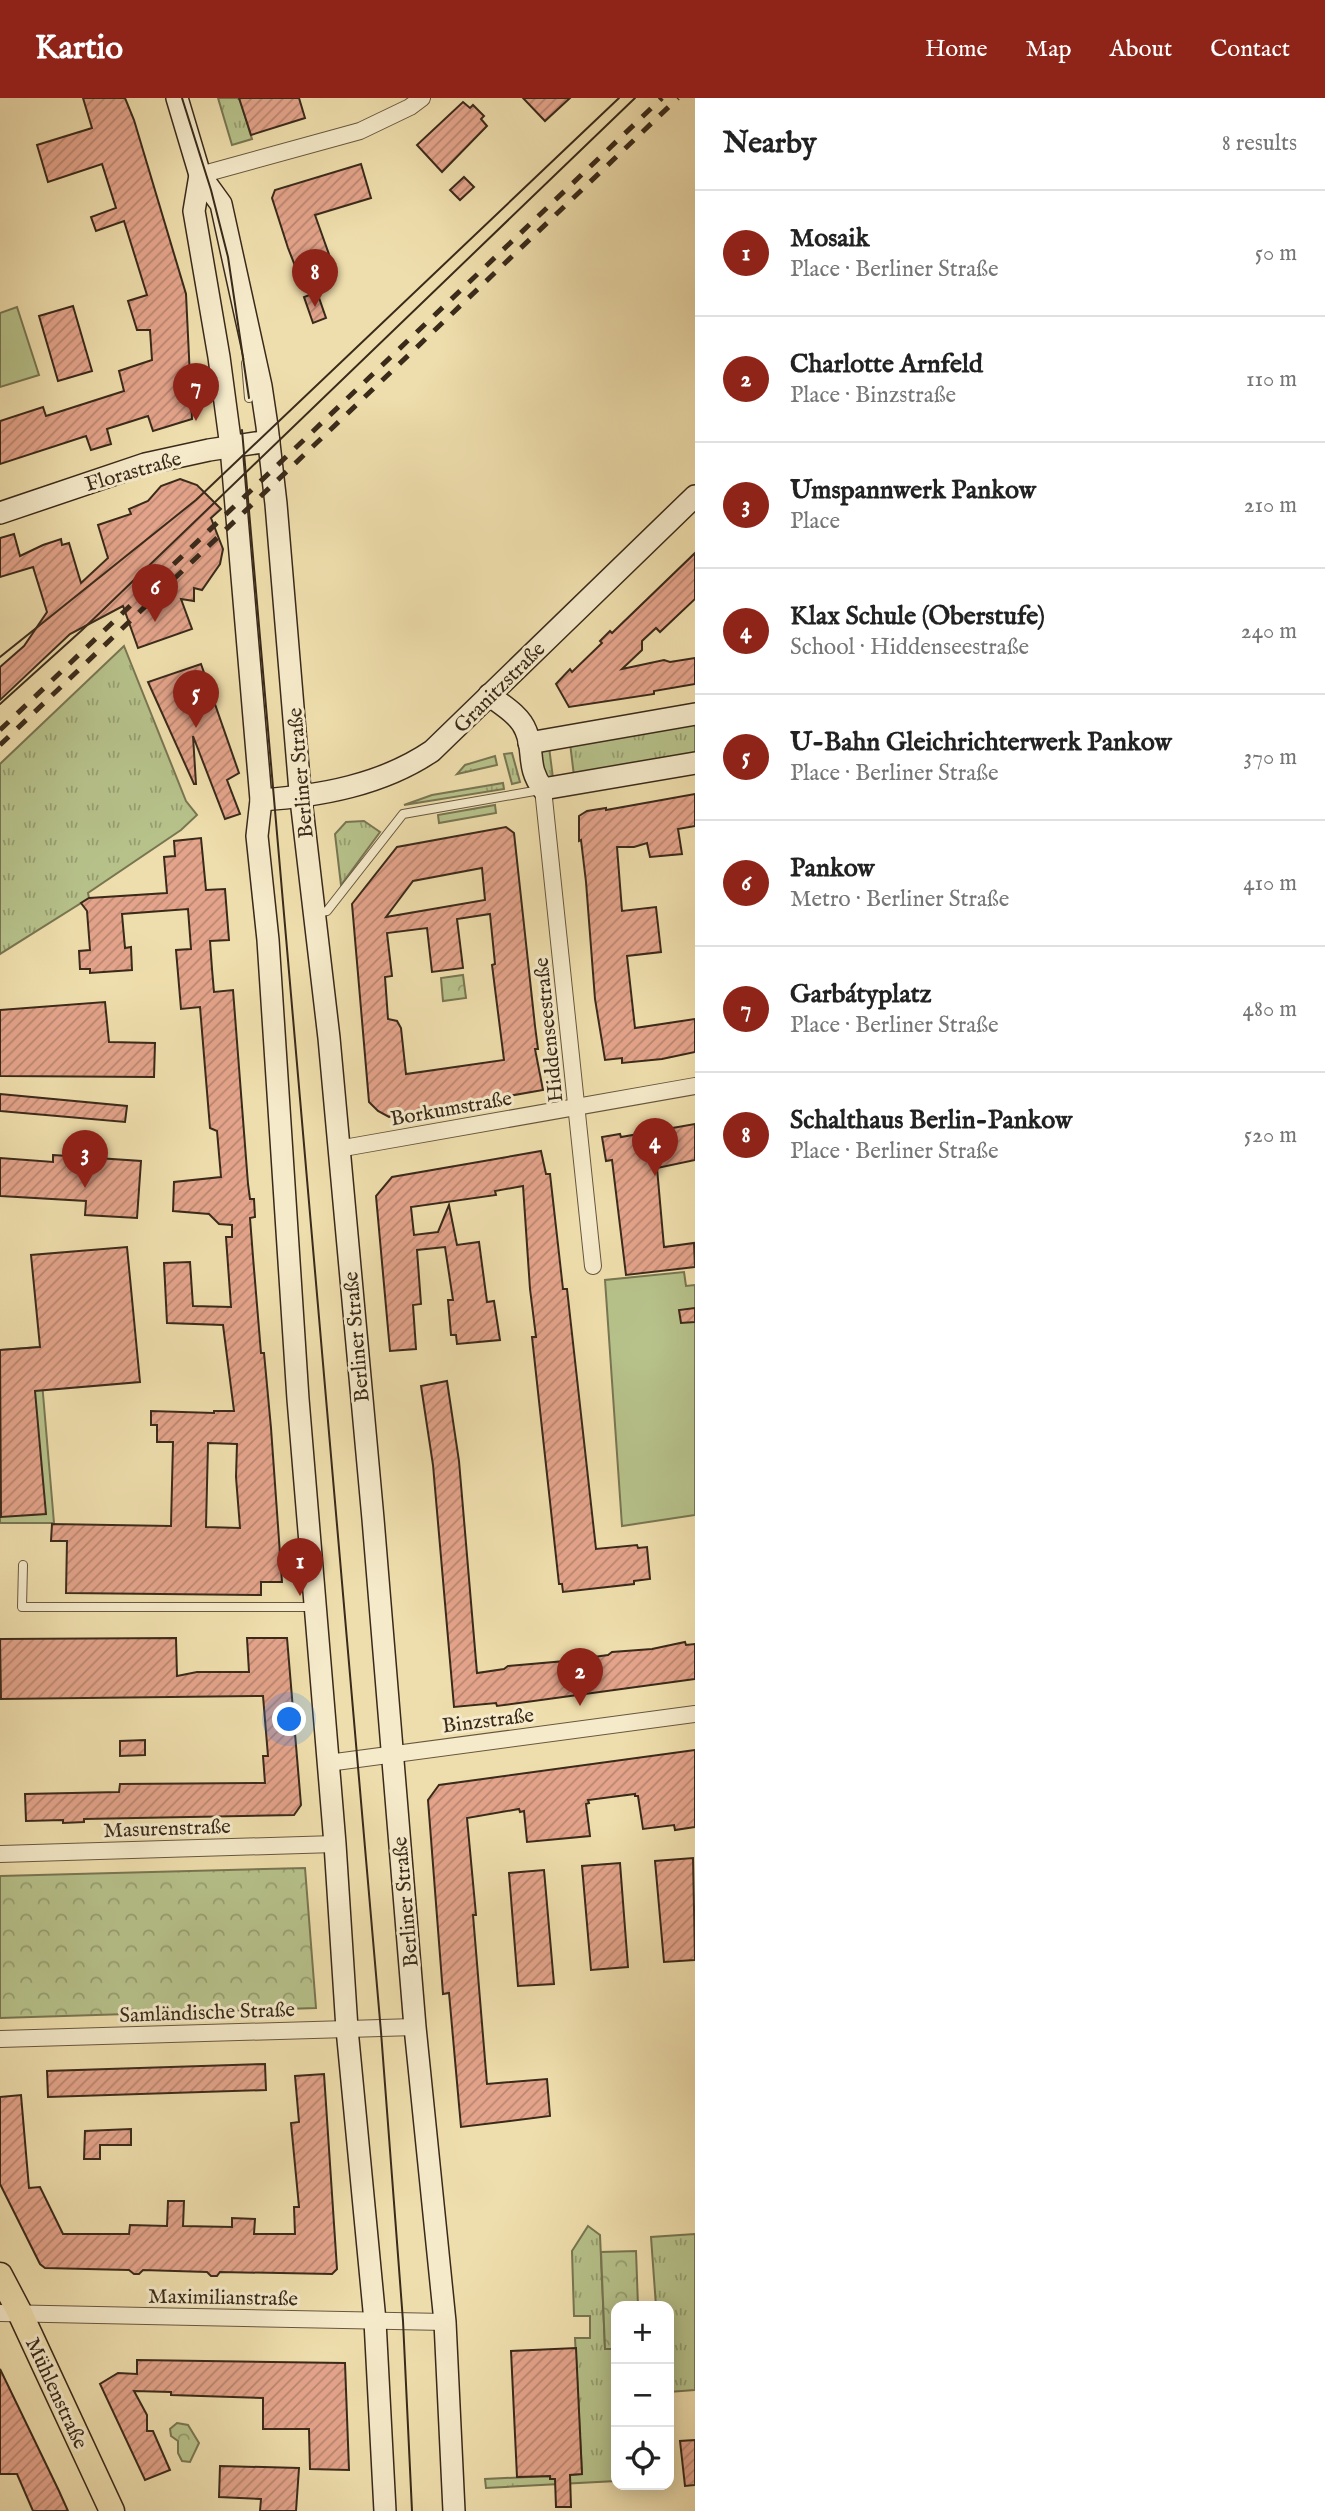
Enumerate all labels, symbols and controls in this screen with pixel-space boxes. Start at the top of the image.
text: Kartio [35,28,123,70]
text: Home [925,34,988,65]
text: Map [1026,34,1072,65]
text: About [1110,34,1172,65]
text: Contact [1210,34,1290,65]
text: Nearby [723,125,816,163]
text: 8 results [1222,129,1297,158]
text: Mosaik [790,222,869,255]
text: 1 [742,239,750,268]
text: 50 m [1255,239,1297,268]
pin: 8 [292,249,338,307]
text: Place · Berliner Straße [790,255,999,284]
text: Charlotte Arnfeld [790,348,983,381]
pin: 7 [173,363,219,421]
text: 2 [741,365,751,394]
text: 110 m [1246,365,1297,394]
text: Place · Binzstraße [790,381,956,410]
street label: Florastraße [82,446,185,499]
text: Umspannwerk Pankow [790,474,1036,507]
text: 3 [742,491,750,520]
text: 210 m [1244,491,1297,520]
text: Place [790,507,840,536]
pin: 6 [132,564,178,622]
text: Klax Schule (Oberstufe) [790,600,1045,633]
text: 4 [740,617,752,646]
text: 240 m [1241,617,1297,646]
text: School · Hiddenseestraße [790,633,1029,662]
street label: Granitzstraße [448,636,552,740]
pin: 5 [173,670,219,728]
street label: Berliner Straße [282,706,321,839]
text: U-Bahn Gleichrichterwerk Pankow [790,726,1171,759]
text: 5 [742,743,750,772]
text: 370 m [1244,743,1297,772]
text: Place · Berliner Straße [790,759,999,788]
text: Pankow [790,852,874,885]
text: 6 [741,869,751,898]
text: 410 m [1243,869,1297,898]
text: Metro · Berliner Straße [790,885,1009,914]
street label: Hiddenseestraße [528,956,571,1104]
text: Garbátyplatz [790,978,932,1011]
text: 7 [741,995,751,1024]
text: 480 m [1243,995,1297,1024]
text: Place · Berliner Straße [790,1011,999,1040]
street label: Borkumstraße [388,1085,515,1133]
text: Schalthaus Berlin-Pankow [790,1104,1072,1137]
pin: 4 [632,1118,678,1176]
text: 8 [741,1121,751,1150]
text: 520 m [1244,1121,1297,1150]
pin: 3 [62,1130,108,1188]
text: Place · Berliner Straße [790,1137,999,1166]
street label: Berliner Straße [338,1270,377,1403]
pin: 1 [277,1538,323,1596]
pin: 2 [557,1648,603,1706]
your location [272,1702,306,1736]
street label: Binzstraße [441,1702,536,1741]
street label: Masurenstraße [103,1814,232,1845]
street label: Berliner Straße [387,1835,426,1968]
street label: Samländische Straße [119,1997,296,2030]
street label: Maximilianstraße [148,2284,299,2313]
map controls [611,2301,674,2490]
button: + [611,2301,674,2364]
street label: Mühlenstraße [18,2334,93,2454]
button: − [611,2364,674,2427]
button: locate [611,2427,674,2490]

